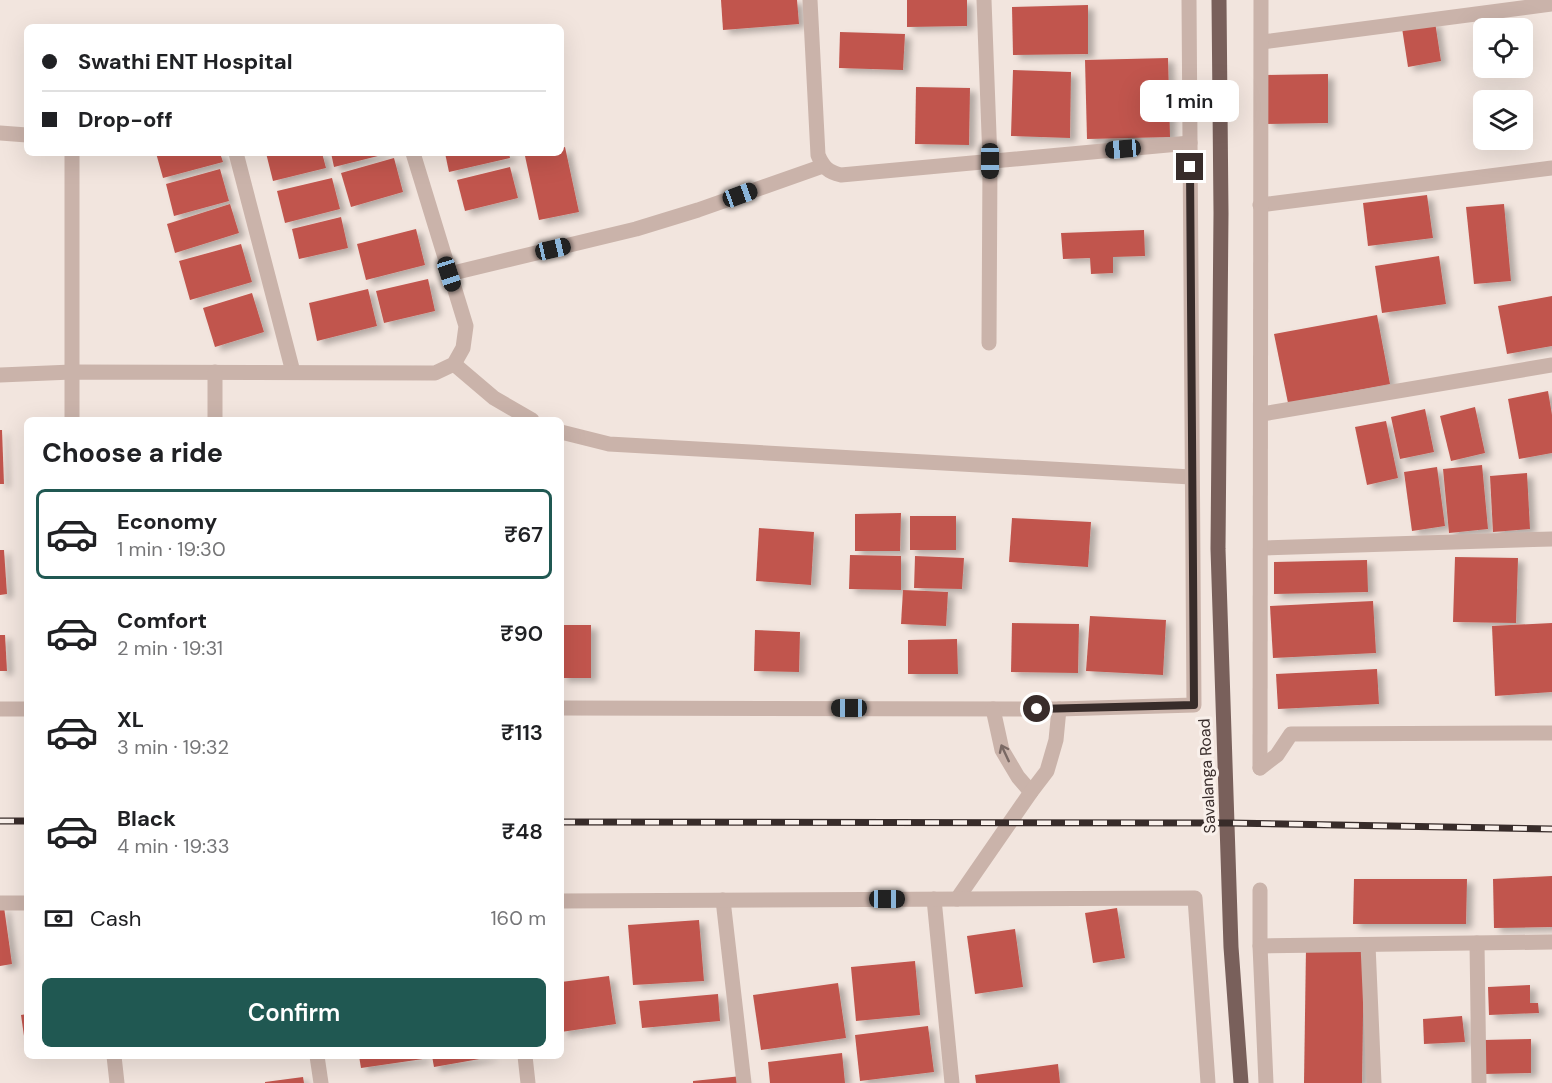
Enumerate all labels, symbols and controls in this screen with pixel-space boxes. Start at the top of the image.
map controls [1473,18,1533,150]
button: locate [1473,18,1533,78]
text: Swathi ENT Hospital [78,47,293,76]
callout: 1 min [1140,80,1240,122]
text: 1 min [1166,88,1213,114]
button: layers [1473,90,1533,150]
text: Drop-off [78,105,173,134]
car [1104,138,1142,160]
car [981,143,999,179]
route end [1176,153,1203,180]
car [720,180,760,210]
car [533,236,573,262]
car [435,254,463,294]
text: Choose a ride [42,435,223,470]
icon: car [45,507,99,561]
text: Economy [117,507,217,536]
text: ₹67 [504,520,543,549]
text: 1 min · 19:30 [117,536,226,562]
icon: car [45,606,99,660]
text: Comfort [117,606,207,635]
text: ₹90 [500,619,543,648]
text: 2 min · 19:31 [117,635,223,661]
route start [1023,695,1050,722]
car [831,699,867,717]
icon: car [45,705,99,759]
text: XL [117,705,144,734]
text: ₹113 [501,718,543,747]
street label: Savalanga Road [1194,718,1220,834]
text: 3 min · 19:32 [117,734,229,760]
one-way arrow [999,745,1011,763]
icon: car [45,804,99,858]
text: Black [117,804,176,833]
text: ₹48 [502,817,543,846]
text: 4 min · 19:33 [117,833,230,859]
car [869,890,905,908]
icon: cash [42,902,75,935]
text: Cash [90,904,141,933]
text: 160 m [490,905,546,931]
button: Confirm [42,978,546,1047]

